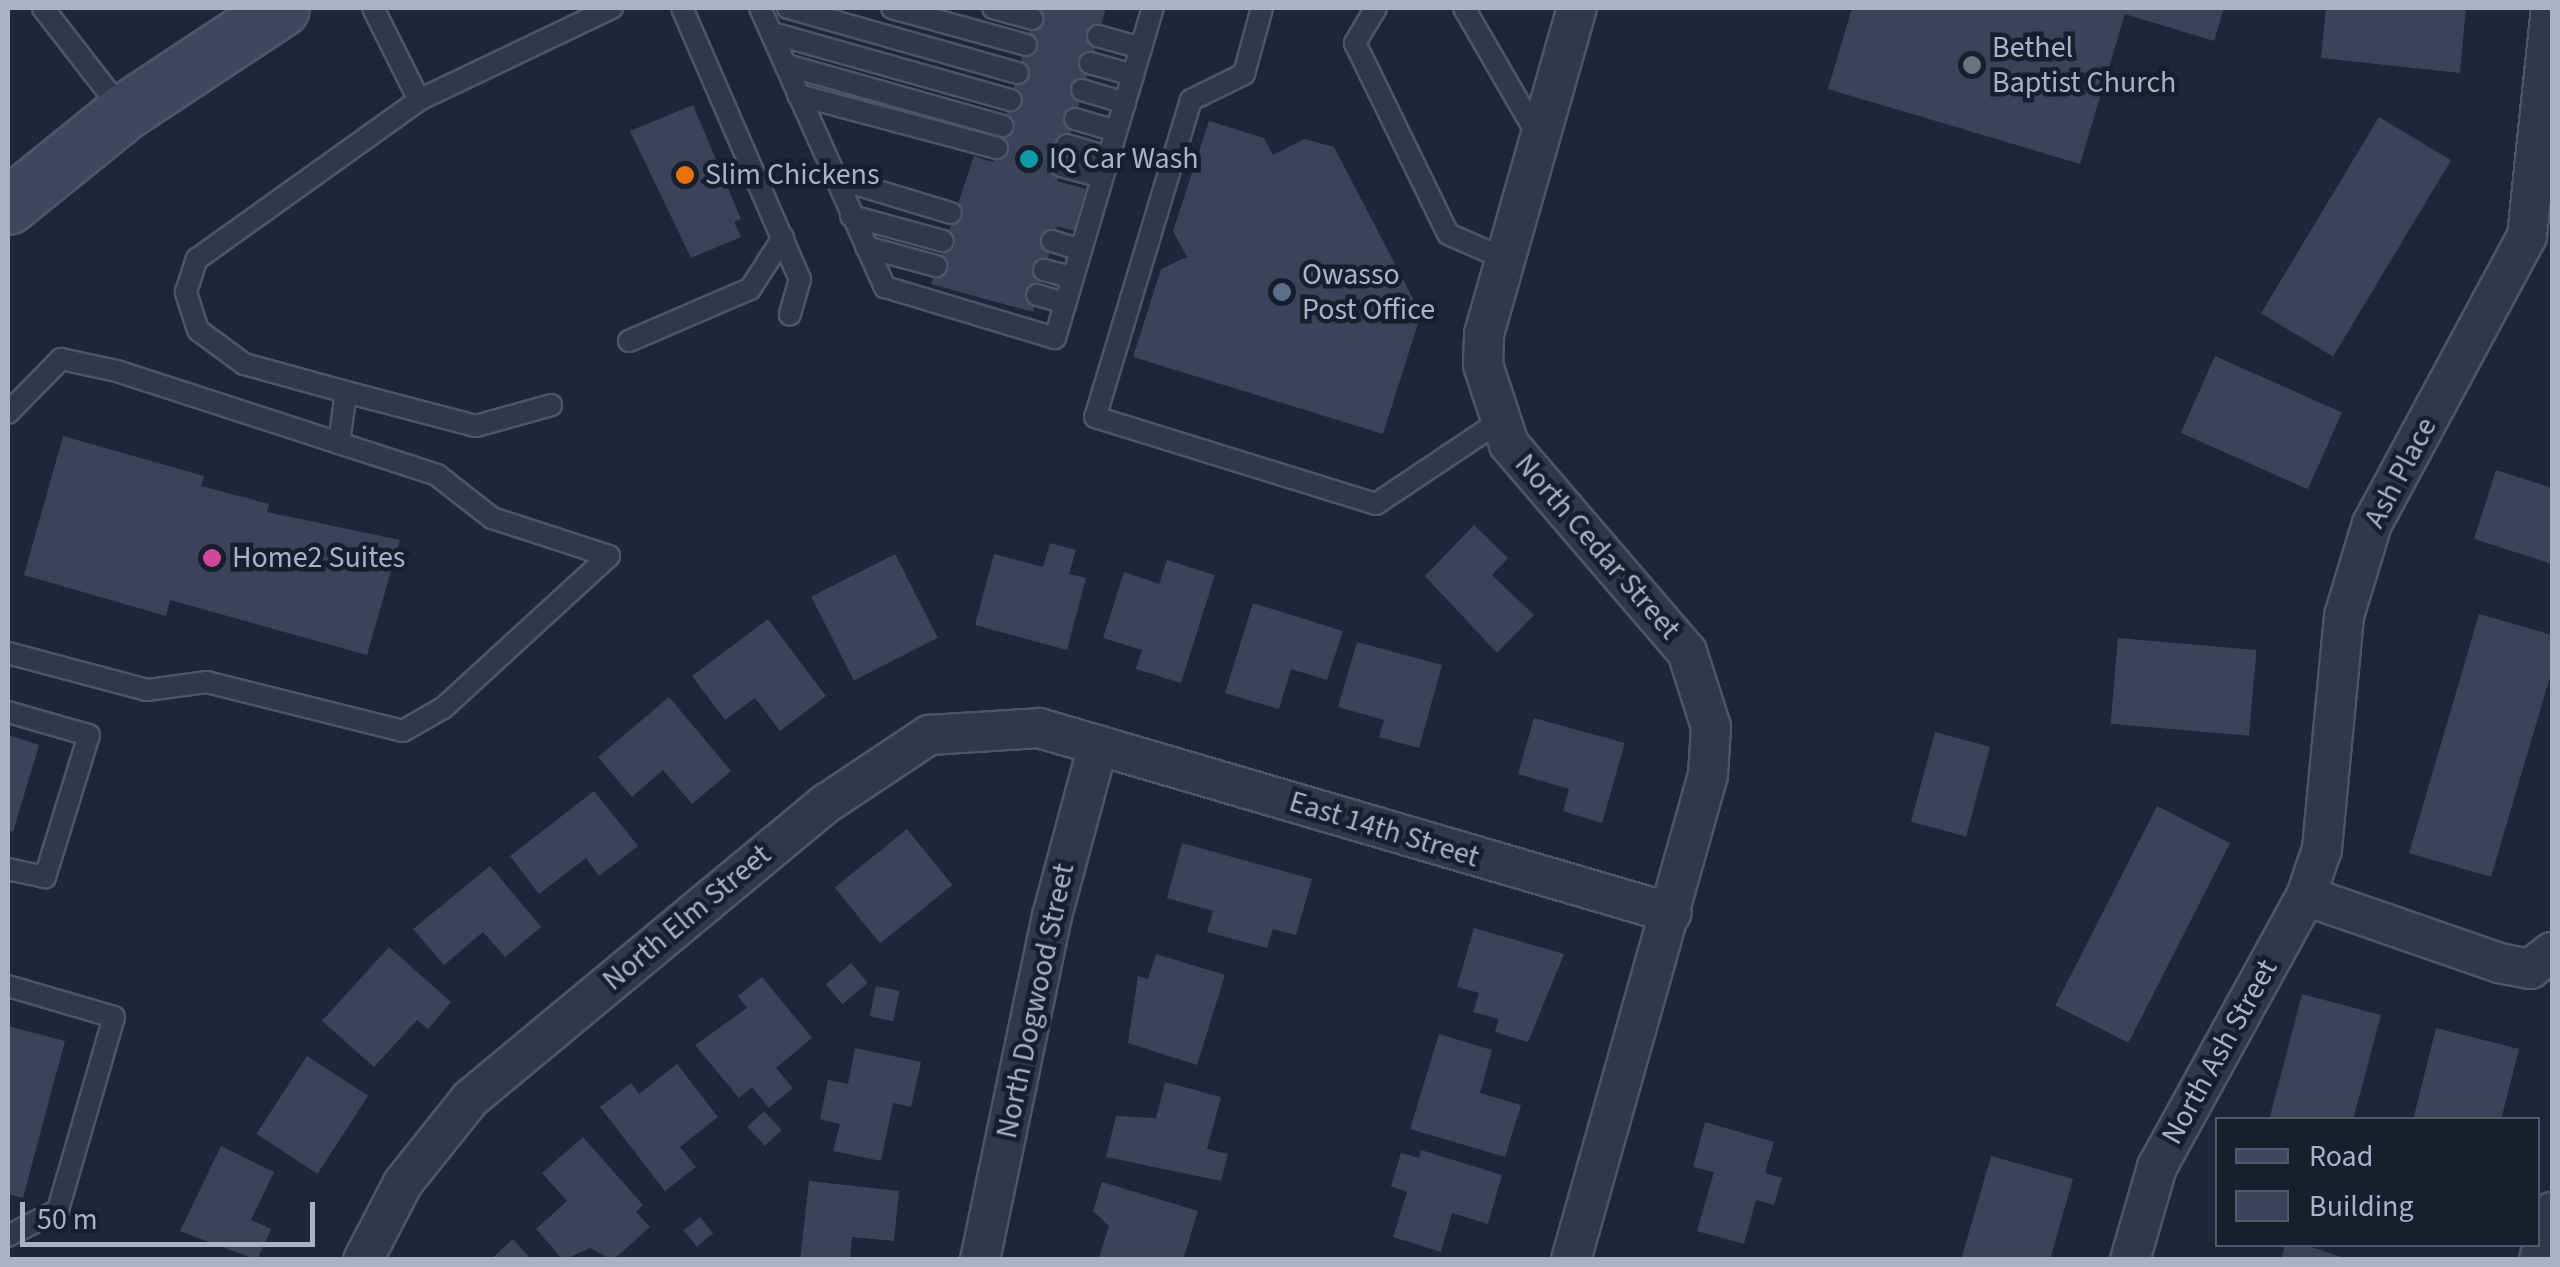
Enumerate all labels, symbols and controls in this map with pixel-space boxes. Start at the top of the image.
place label: Bethel Baptist Church [1992,30,2176,100]
marker: Bethel Baptist Church [1961,54,1983,76]
place label: IQ Car Wash [1049,141,1199,177]
marker: IQ Car Wash [1018,148,1040,170]
place label: Slim Chickens [705,157,880,193]
marker: Slim Chickens [674,164,696,186]
place label: Owasso Post Office [1302,257,1435,328]
marker: Owasso Post Office [1271,281,1293,303]
street label: Ash Place [2357,412,2445,534]
street label: North Cedar Street [1507,447,1687,647]
place label: Home2 Suites [232,540,405,576]
marker: Home2 Suites [201,547,223,569]
street label: East 14th Street [1285,784,1483,876]
street label: North Elm Street [596,837,778,999]
street label: North Dogwood Street [989,860,1083,1142]
street label: North Ash Street [2154,953,2286,1151]
legend [2215,1117,2540,1247]
text: Road [2309,1135,2373,1178]
scale bar [25,1182,320,1244]
text: Building [2309,1185,2414,1228]
text: 50 m [37,1198,98,1241]

